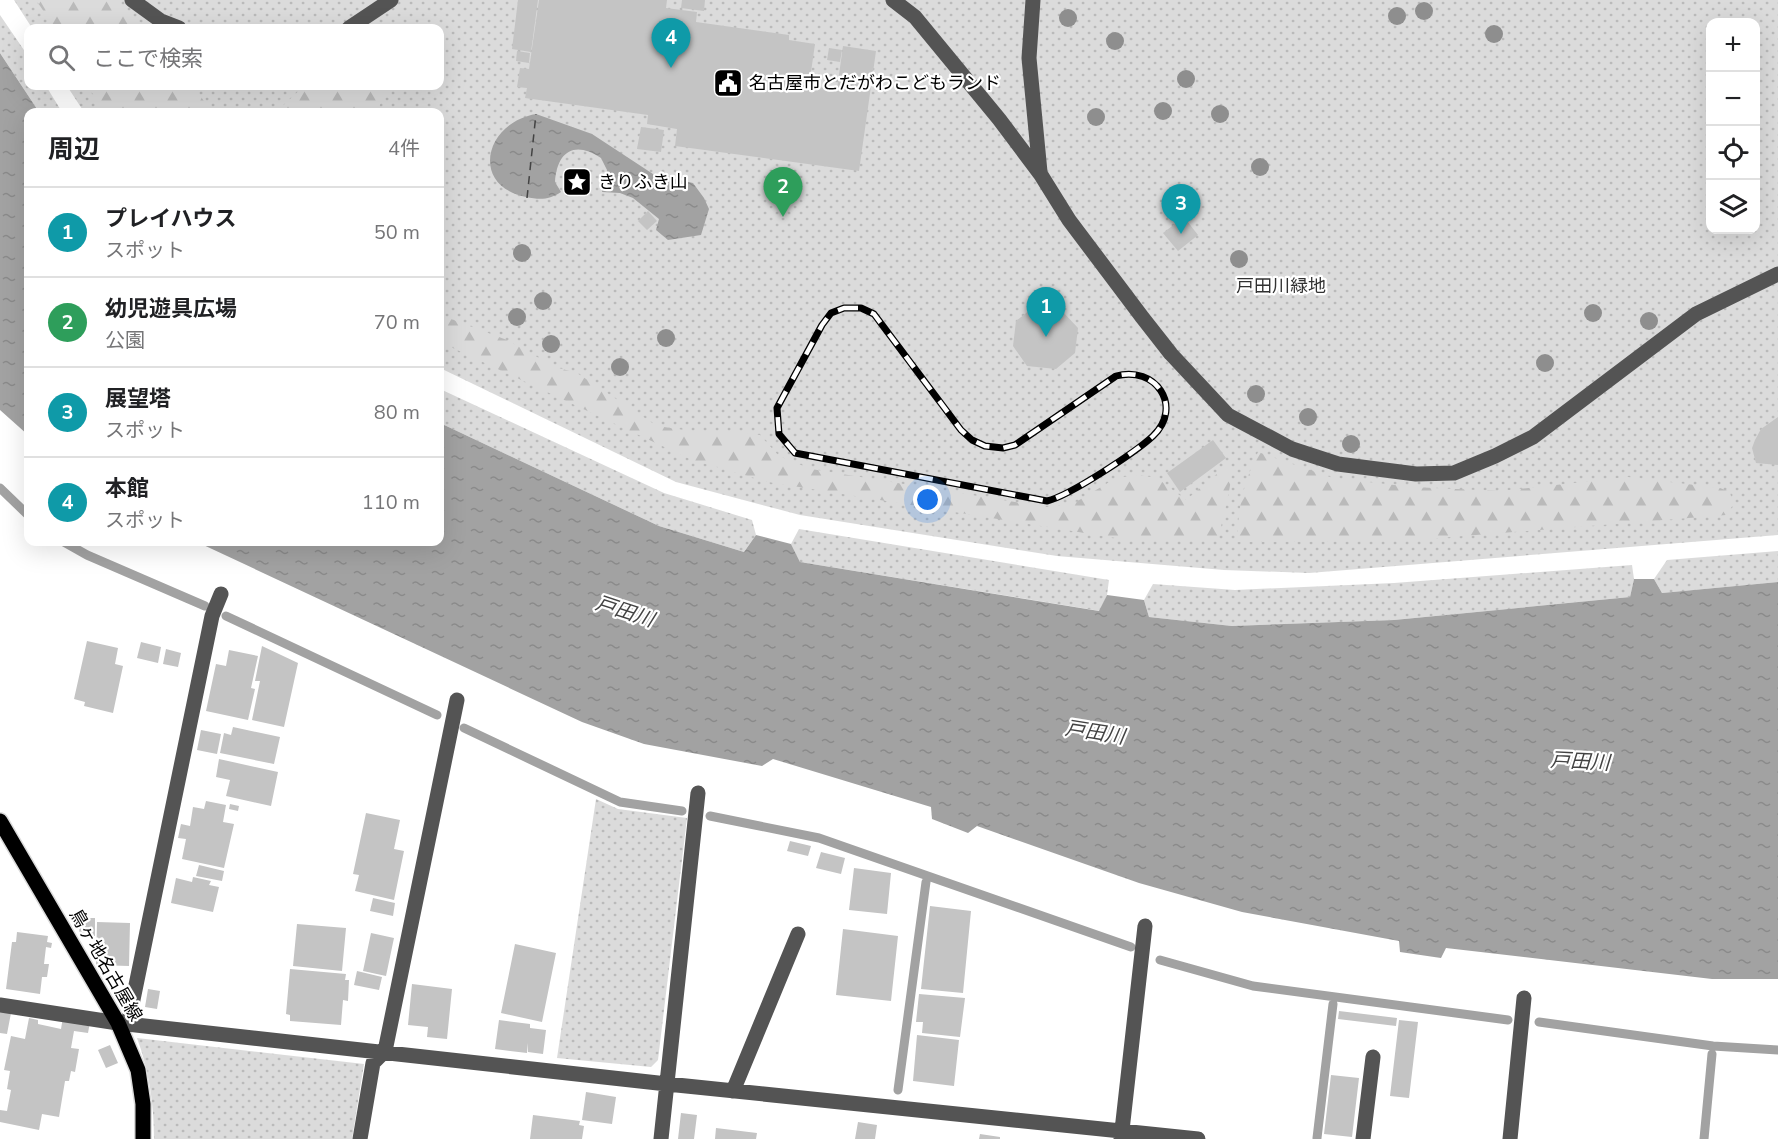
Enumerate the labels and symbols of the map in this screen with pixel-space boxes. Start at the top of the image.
pin: 4 [652,19,690,68]
public building icon: 名古屋市とだがわこどもランド [712,67,744,99]
place label: 名古屋市とだがわこどもランド [749,71,1001,95]
place icon: きりふき山 [561,166,593,198]
pin: 2 [764,168,802,217]
place label: きりふき山 [598,170,688,194]
pin: 3 [1162,184,1200,234]
park label: 戸田川緑地 [1236,274,1326,298]
pin: 1 [1026,288,1066,337]
your location [913,485,942,514]
water label: 戸田川 [592,589,659,634]
water label: 戸田川 [1063,714,1129,751]
water label: 戸田川 [1549,746,1613,777]
street label: 鳥ヶ地名古屋線 [64,904,148,1026]

